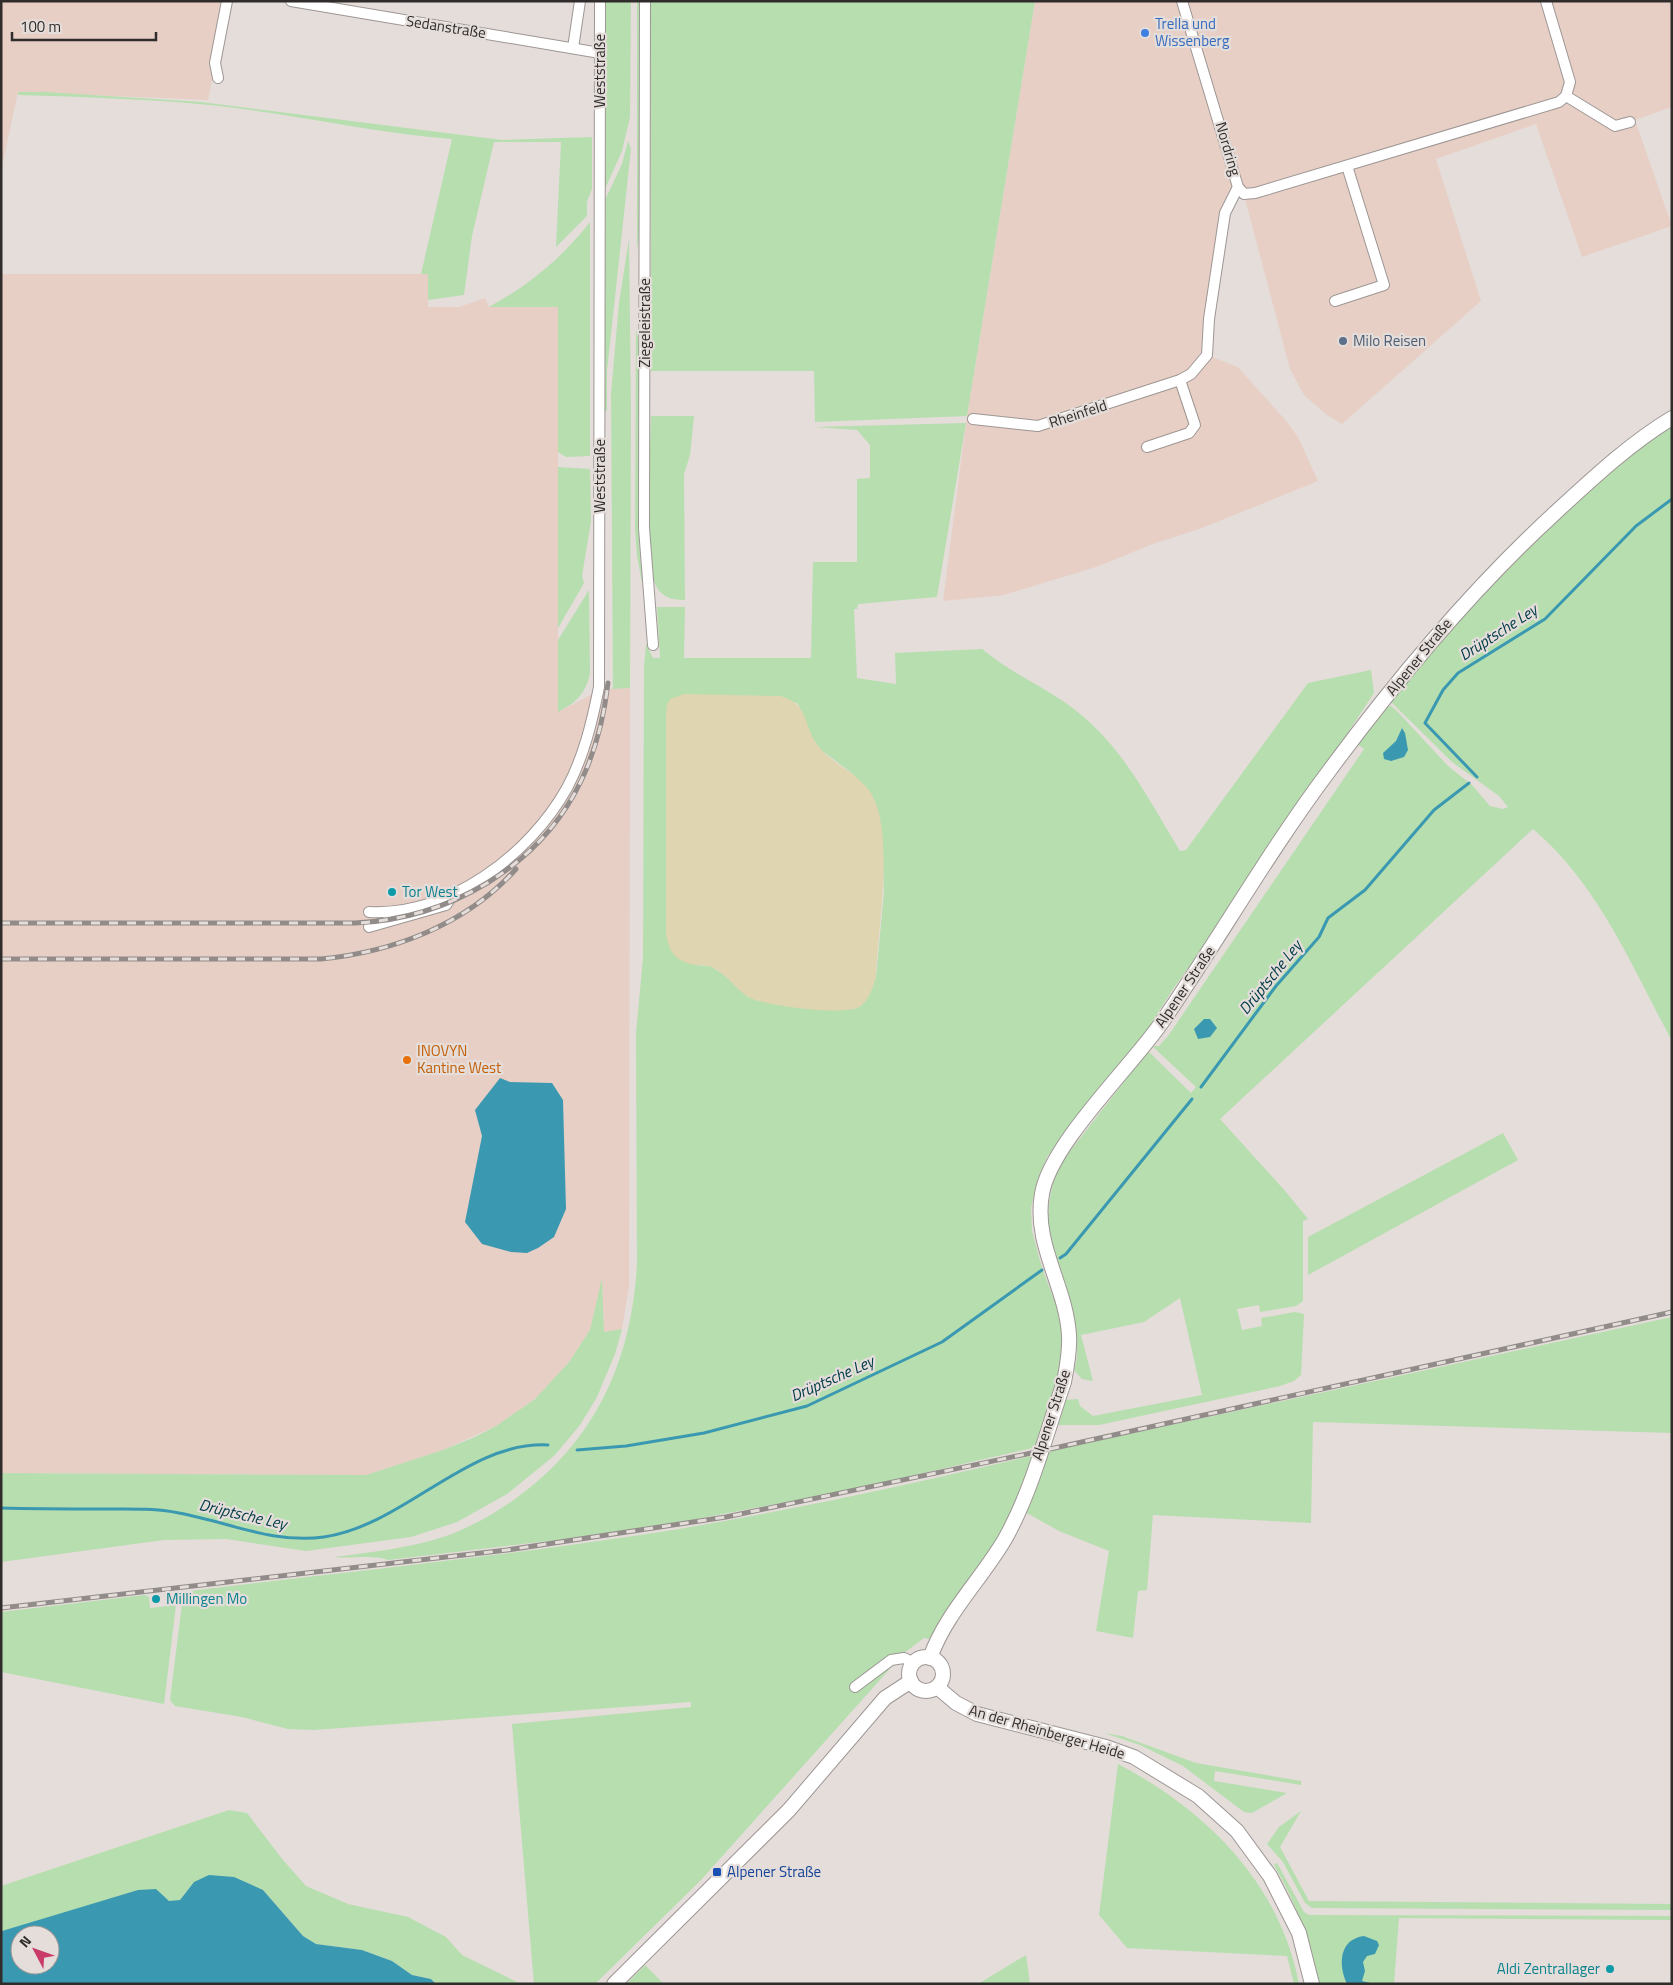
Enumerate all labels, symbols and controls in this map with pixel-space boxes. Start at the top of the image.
street label: Sedanstraße [405,9,488,44]
scale bar [12,10,156,42]
place label: Trella und Wissenberg [1155,12,1230,52]
text: 100 m [20,15,61,38]
marker: Trella und Wissenberg [1139,27,1151,39]
street label: Weststraße [588,34,611,108]
street label: Nordring [1210,119,1247,179]
street label: Ziegeleistraße [633,278,656,368]
place label: Milo Reisen [1353,329,1426,352]
marker: Milo Reisen [1337,335,1349,347]
street label: Rheinfeld [1046,393,1110,434]
street label: Weststraße [588,439,611,513]
water label: Drüptsche Ley [1454,597,1543,666]
street label: Alpener Straße [1380,613,1457,701]
place label: Tor West [402,880,458,903]
marker: Tor West [386,886,398,898]
water label: Drüptsche Ley [1233,933,1309,1019]
street label: Alpener Straße [1149,941,1220,1032]
place label: INOVYN Kantine West [417,1039,502,1079]
marker: INOVYN Kantine West [401,1054,413,1066]
water label: Drüptsche Ley [786,1348,879,1407]
street label: Alpener Straße [1025,1367,1076,1463]
water label: Drüptsche Ley [197,1492,291,1536]
place label: Millingen Mo [166,1587,247,1610]
marker: Millingen Mo [150,1593,162,1605]
street label: An der Rheinberger Heide [966,1698,1128,1765]
place label: Alpener Straße [727,1860,821,1883]
marker: Alpener Straße [711,1866,723,1878]
north arrow [10,1925,60,1975]
text: N [14,1931,36,1952]
place label: Aldi Zentrallager [1497,1957,1600,1980]
marker: Aldi Zentrallager [1604,1963,1616,1975]

